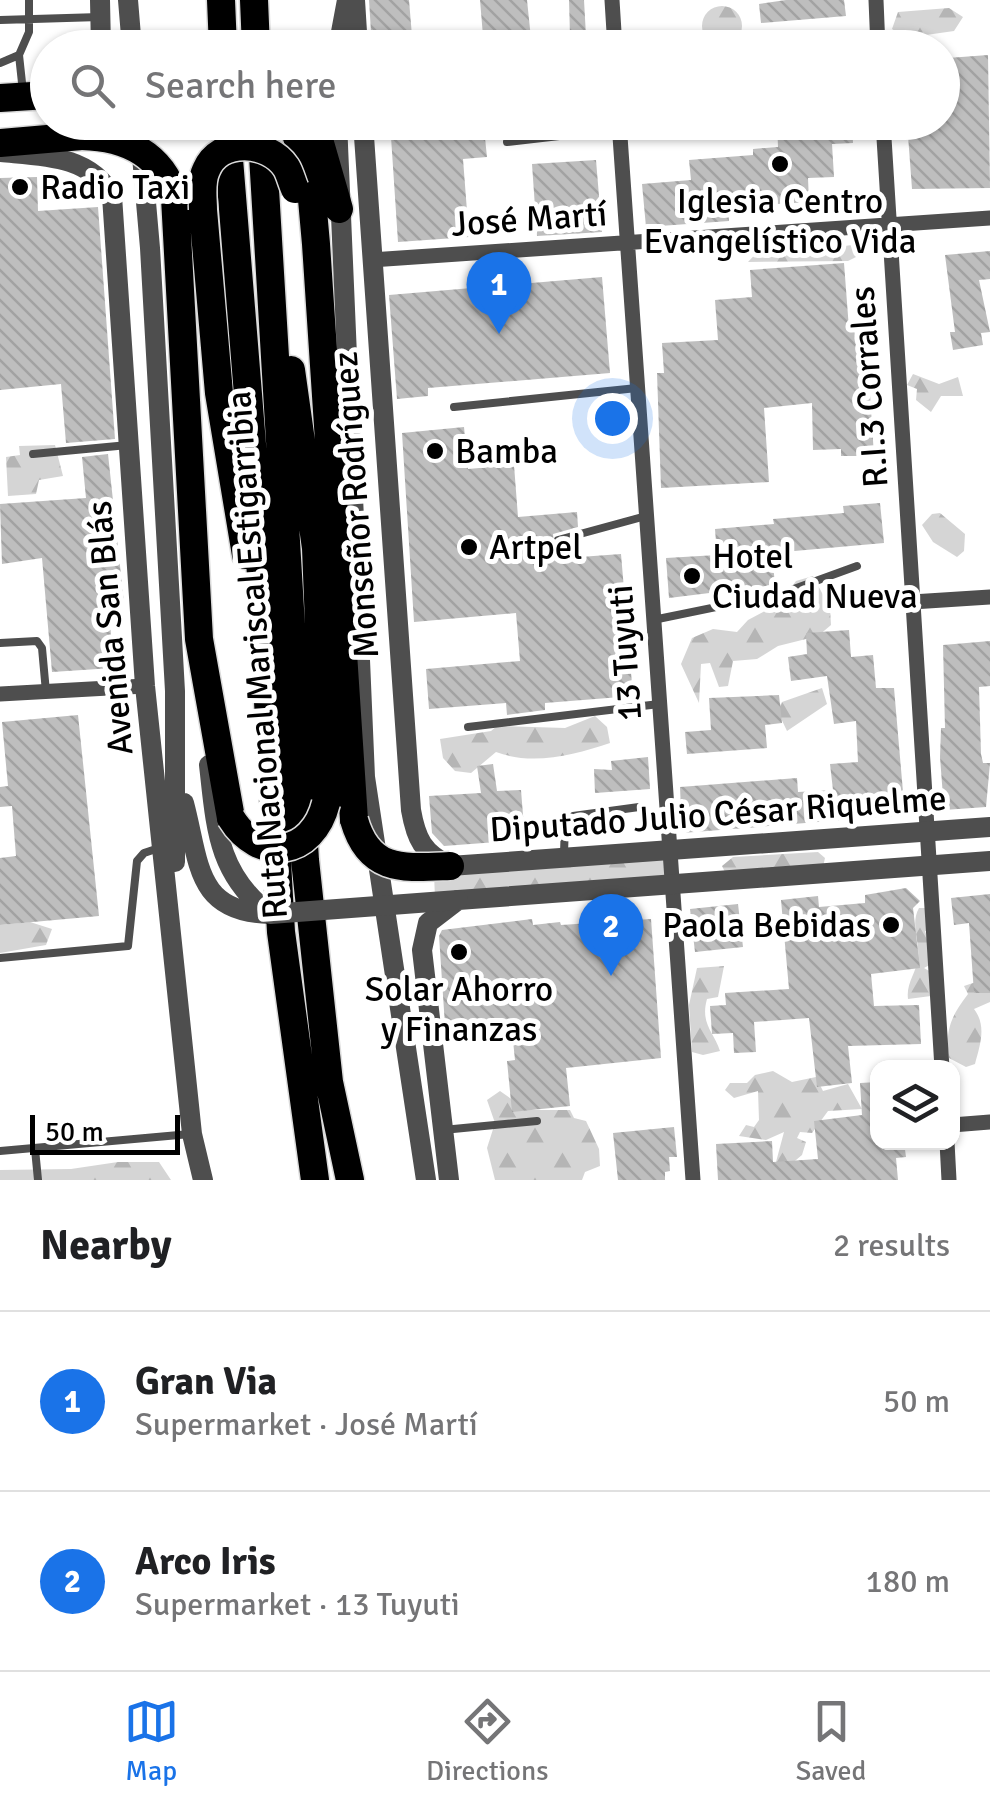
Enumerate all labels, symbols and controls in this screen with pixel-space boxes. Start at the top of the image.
search box [30,30,960,140]
icon: search [65,58,120,113]
text: Search here [145,62,337,109]
marker: Iglesia Centro Evangelístico Vida [769,153,791,175]
place label: Radio Taxi [40,166,190,209]
marker: Radio Taxi [9,176,31,198]
place label: Iglesia Centro Evangelístico Vida [644,180,916,263]
street label: José Martí [450,192,609,246]
pin: 1 [466,252,532,334]
street label: R.I.3 Corrales [841,285,897,489]
street label: Monseñor Rodríguez [324,350,388,660]
street label: Ruta Nacional Mariscal Estigarribia [217,390,297,920]
your location [587,393,638,444]
place label: Bamba [455,430,558,473]
marker: Bamba [424,440,446,462]
street label: Avenida San Blás [77,499,143,757]
place label: Artpel [489,526,583,569]
place label: Hotel Ciudad Nueva [712,535,918,618]
marker: Artpel [458,536,480,558]
marker: Hotel Ciudad Nueva [681,565,703,587]
street label: 13 Tuyuti [599,583,651,723]
street label: Diputado Julio César Riquelme [488,777,948,851]
pin: 2 [578,894,644,976]
place label: Paola Bebidas [662,904,871,947]
marker: Paola Bebidas [880,914,902,936]
marker: Solar Ahorro y Finanzas [448,941,470,963]
place label: Solar Ahorro y Finanzas [365,968,553,1051]
map controls [870,1060,960,1150]
button: layers [870,1060,960,1150]
scale bar [30,1110,180,1154]
text: 50 m [45,1115,104,1149]
text: Nearby [40,1220,172,1271]
text: 2 results [833,1226,950,1265]
text: Gran Via [135,1358,277,1405]
text: 1 [64,1382,81,1421]
text: 50 m [883,1382,950,1421]
text: Supermarket · José Martí [135,1405,478,1444]
text: Arco Iris [135,1538,276,1585]
text: 2 [64,1562,81,1601]
text: 180 m [866,1562,950,1601]
text: Supermarket · 13 Tuyuti [135,1585,460,1624]
tab: Map [124,1694,179,1788]
tab: Directions [426,1694,548,1788]
tab: Saved [796,1694,866,1788]

